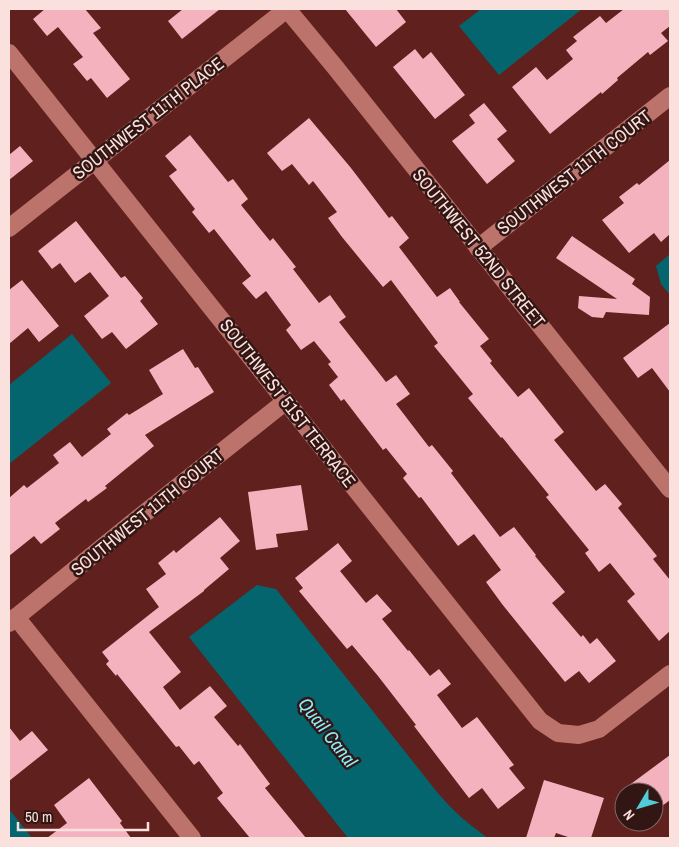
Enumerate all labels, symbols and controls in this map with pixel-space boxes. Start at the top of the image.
street label: SOUTHWEST 11TH PLACE [67,51,229,185]
street label: SOUTHWEST 11TH COURT [492,104,656,240]
street label: SOUTHWEST 52ND STREET [407,163,551,333]
street label: SOUTHWEST 51ST TERRACE [214,314,362,492]
street label: SOUTHWEST 11TH COURT [65,443,229,581]
water label: Quail Canal [292,692,364,773]
north arrow [614,782,664,832]
scale bar [18,800,148,832]
text: 50 m [25,806,52,827]
text: N [619,806,638,824]

